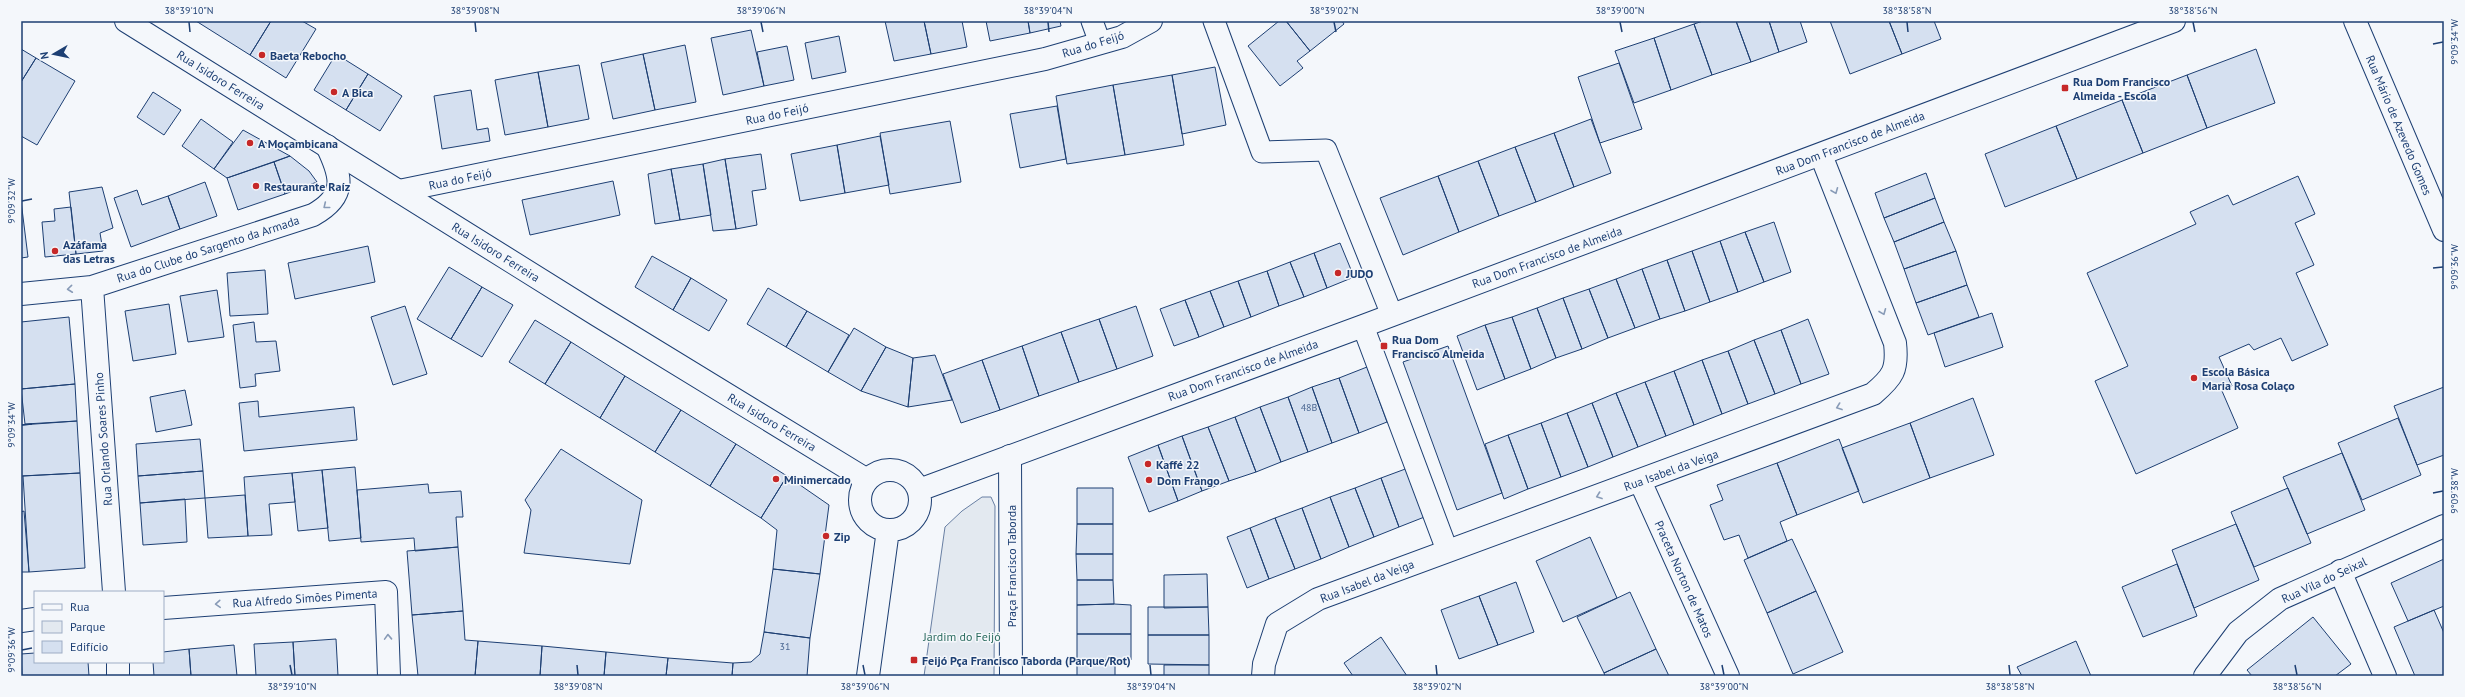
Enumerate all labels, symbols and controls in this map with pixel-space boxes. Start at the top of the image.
text: 38°39'10"N [164,4,214,17]
text: 38°39'08"N [450,4,500,17]
text: 38°39'06"N [736,4,786,17]
text: 38°39'04"N [1023,4,1073,17]
text: 38°39'02"N [1309,4,1359,17]
text: 38°39'00"N [1595,4,1645,17]
text: 38°38'58"N [1882,4,1932,17]
text: 38°38'56"N [2168,4,2218,17]
text: 9°09'34"W [2448,18,2461,65]
street label: Rua do Feijó [1060,27,1126,61]
north arrow [34,34,74,74]
street label: Rua Isidoro Ferreira [174,47,268,113]
place label: Baeta Rebocho [270,48,347,63]
marker: Baeta Rebocho [257,50,267,60]
text: N [37,51,52,60]
street label: Rua Mário de Azevedo Gomes [2363,53,2435,197]
place label: Rua Dom Francisco Almeida - Escola [2073,74,2171,103]
marker: Rua Dom Francisco Almeida - Escola [2060,83,2070,93]
place label: A Bica [342,85,373,100]
marker: A Bica [329,87,339,97]
street label: Rua do Feijó [744,100,810,128]
street label: Rua Dom Francisco de Almeida [1773,108,1927,178]
place label: A Moçambicana [258,136,338,151]
marker: A Moçambicana [245,138,255,148]
street label: Rua do Feijó [427,165,493,193]
text: 9°09'32"W [5,177,18,224]
place label: Restaurante Raíz [264,179,351,194]
marker: Restaurante Raíz [251,181,261,191]
one-way arrow [1831,188,1839,195]
one-way arrow [323,202,331,209]
street label: Rua do Clube do Sargento da Armada [115,212,301,286]
street label: Rua Isidoro Ferreira [449,219,543,285]
street label: Rua Dom Francisco de Almeida [1470,223,1624,291]
place label: Azáfama das Letras [63,237,115,266]
text: 9°09'36"W [2448,243,2461,290]
marker: Azáfama das Letras [50,246,60,256]
place label: JUDO [1345,266,1373,281]
marker: JUDO [1333,268,1343,278]
one-way arrow [67,284,73,293]
one-way arrow [1878,309,1886,316]
place label: Rua Dom Francisco Almeida [1392,332,1485,361]
street label: Rua Dom Francisco de Almeida [1166,336,1320,404]
marker: Rua Dom Francisco Almeida [1379,341,1389,351]
place label: Escola Básica Maria Rosa Colaço [2202,364,2295,393]
street label: Rua Orlando Soares Pinho [91,372,115,506]
marker: Escola Básica Maria Rosa Colaço [2189,373,2199,383]
street label: Rua Isidoro Ferreira [725,390,819,454]
text: 9°09'34"W [5,401,18,448]
house number: 48B [1301,401,1318,414]
one-way arrow [1836,403,1843,411]
street label: Rua Isabel da Veiga [1622,446,1720,494]
place label: Kaffé 22 [1156,457,1200,472]
marker: Kaffé 22 [1143,459,1153,469]
text: 9°09'38"W [2448,467,2461,514]
place label: Minimercado [784,472,851,487]
place label: Dom Frango [1157,473,1220,488]
marker: Minimercado [771,474,781,484]
marker: Dom Frango [1144,475,1154,485]
one-way arrow [1596,491,1603,500]
street label: Praça Francisco Taborda [1004,505,1019,627]
street label: Praceta Norton de Matos [1651,518,1717,640]
place label: Zip [834,529,851,544]
marker: Zip [821,531,831,541]
street label: Rua Vila do Seixal [2279,553,2369,606]
street label: Rua Isabel da Veiga [1318,556,1416,606]
street label: Rua Alfredo Simões Pimenta [232,585,378,611]
legend [34,591,164,663]
text: Rua [70,599,89,614]
one-way arrow [215,599,221,608]
text: Parque [70,619,105,634]
text: 9°09'36"W [5,626,18,673]
park label: Jardim do Feijó [922,629,1001,644]
one-way arrow [384,634,392,640]
text: Edifício [70,639,108,654]
house number: 31 [780,640,790,653]
place label: Feijó Pça Francisco Taborda (Parque/Rot) [922,653,1131,668]
marker: Feijó Pça Francisco Taborda (Parque/Rot) [909,655,919,665]
text: 38°39'10"N [267,680,317,693]
text: 38°39'08"N [553,680,603,693]
text: 38°39'06"N [840,680,890,693]
text: 38°39'04"N [1126,680,1176,693]
text: 38°39'02"N [1412,680,1462,693]
text: 38°39'00"N [1699,680,1749,693]
text: 38°38'58"N [1985,680,2035,693]
text: 38°38'56"N [2272,680,2322,693]

